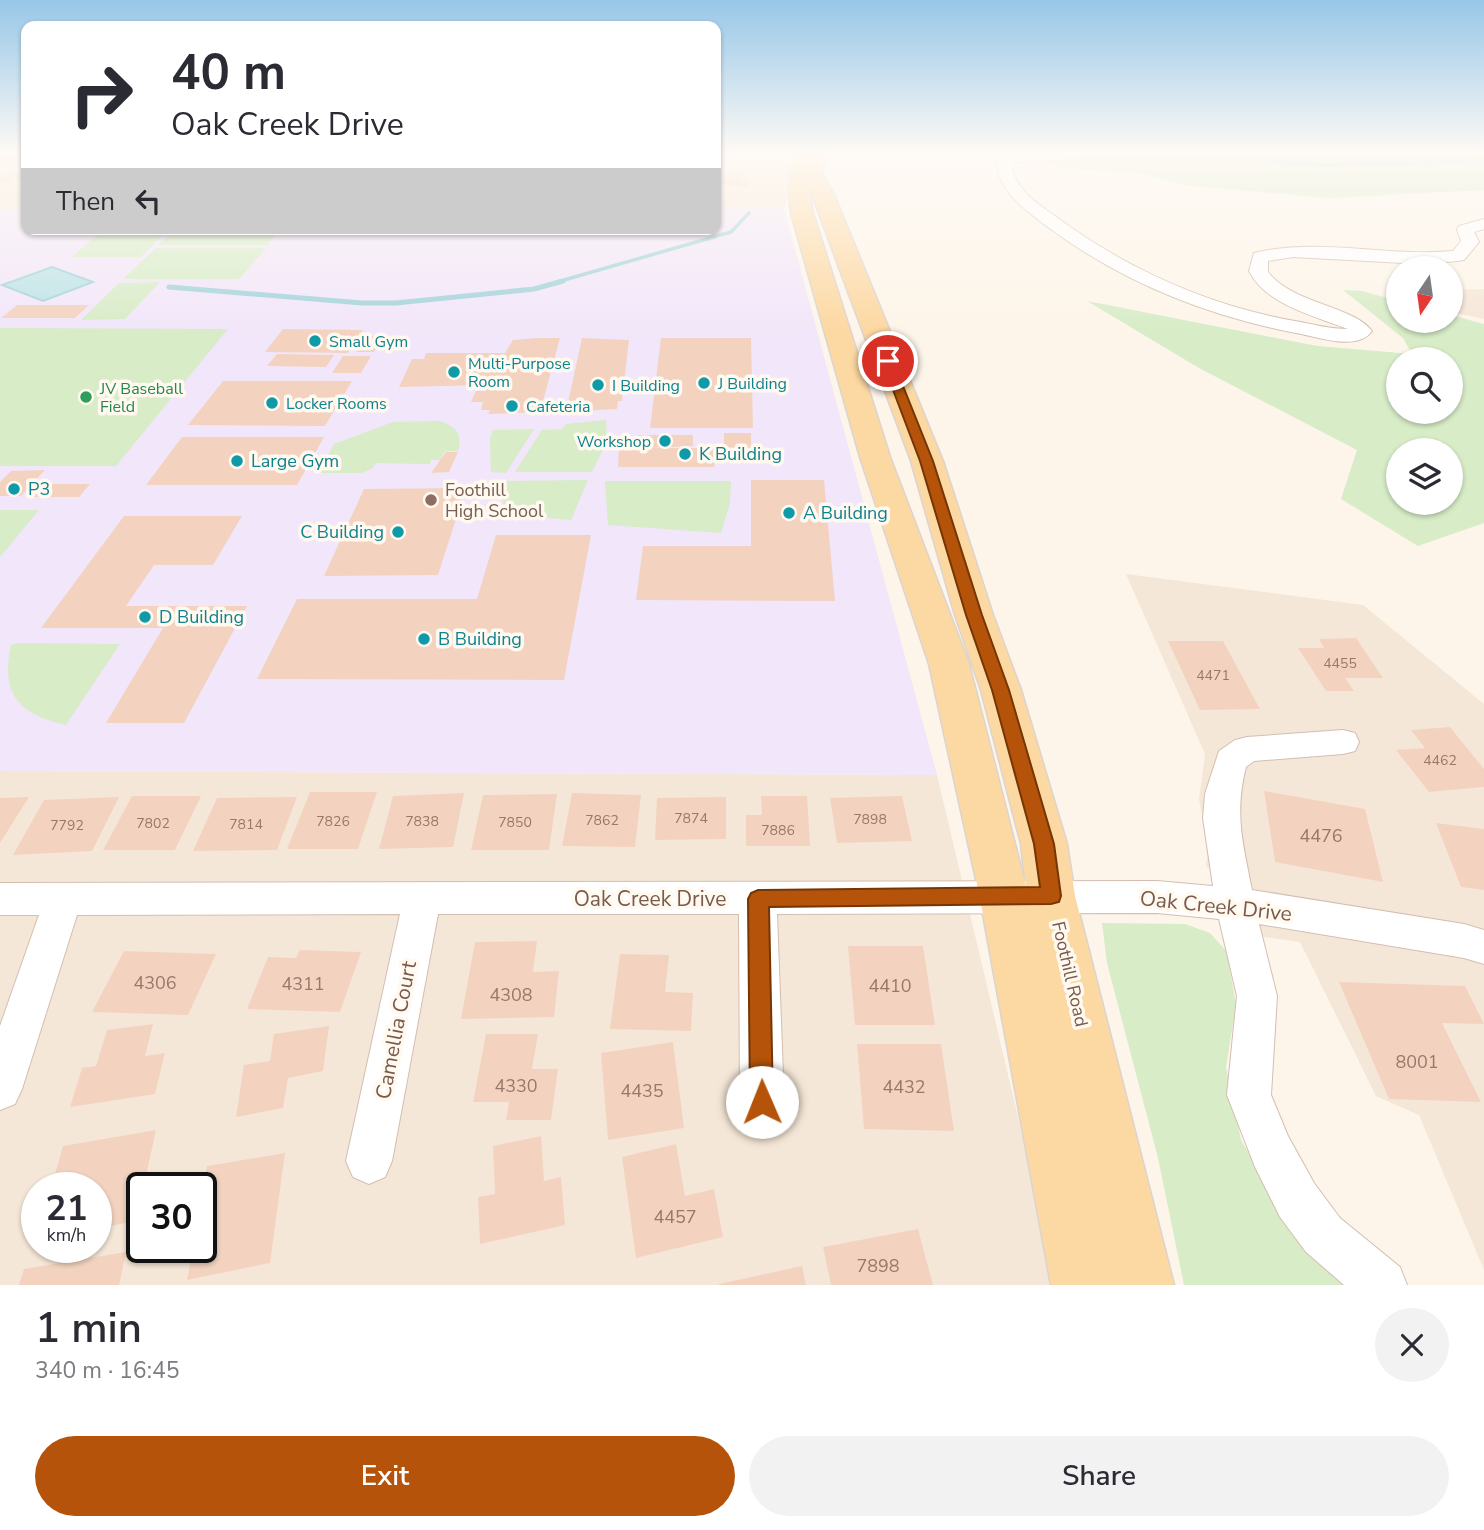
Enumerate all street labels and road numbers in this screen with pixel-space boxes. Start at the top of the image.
street label: Oak Creek Drive [1139,884,1293,928]
street label: Oak Creek Drive [574,885,726,913]
street label: Foothill Road [1046,919,1094,1029]
street label: Camellia Court [369,958,423,1101]

